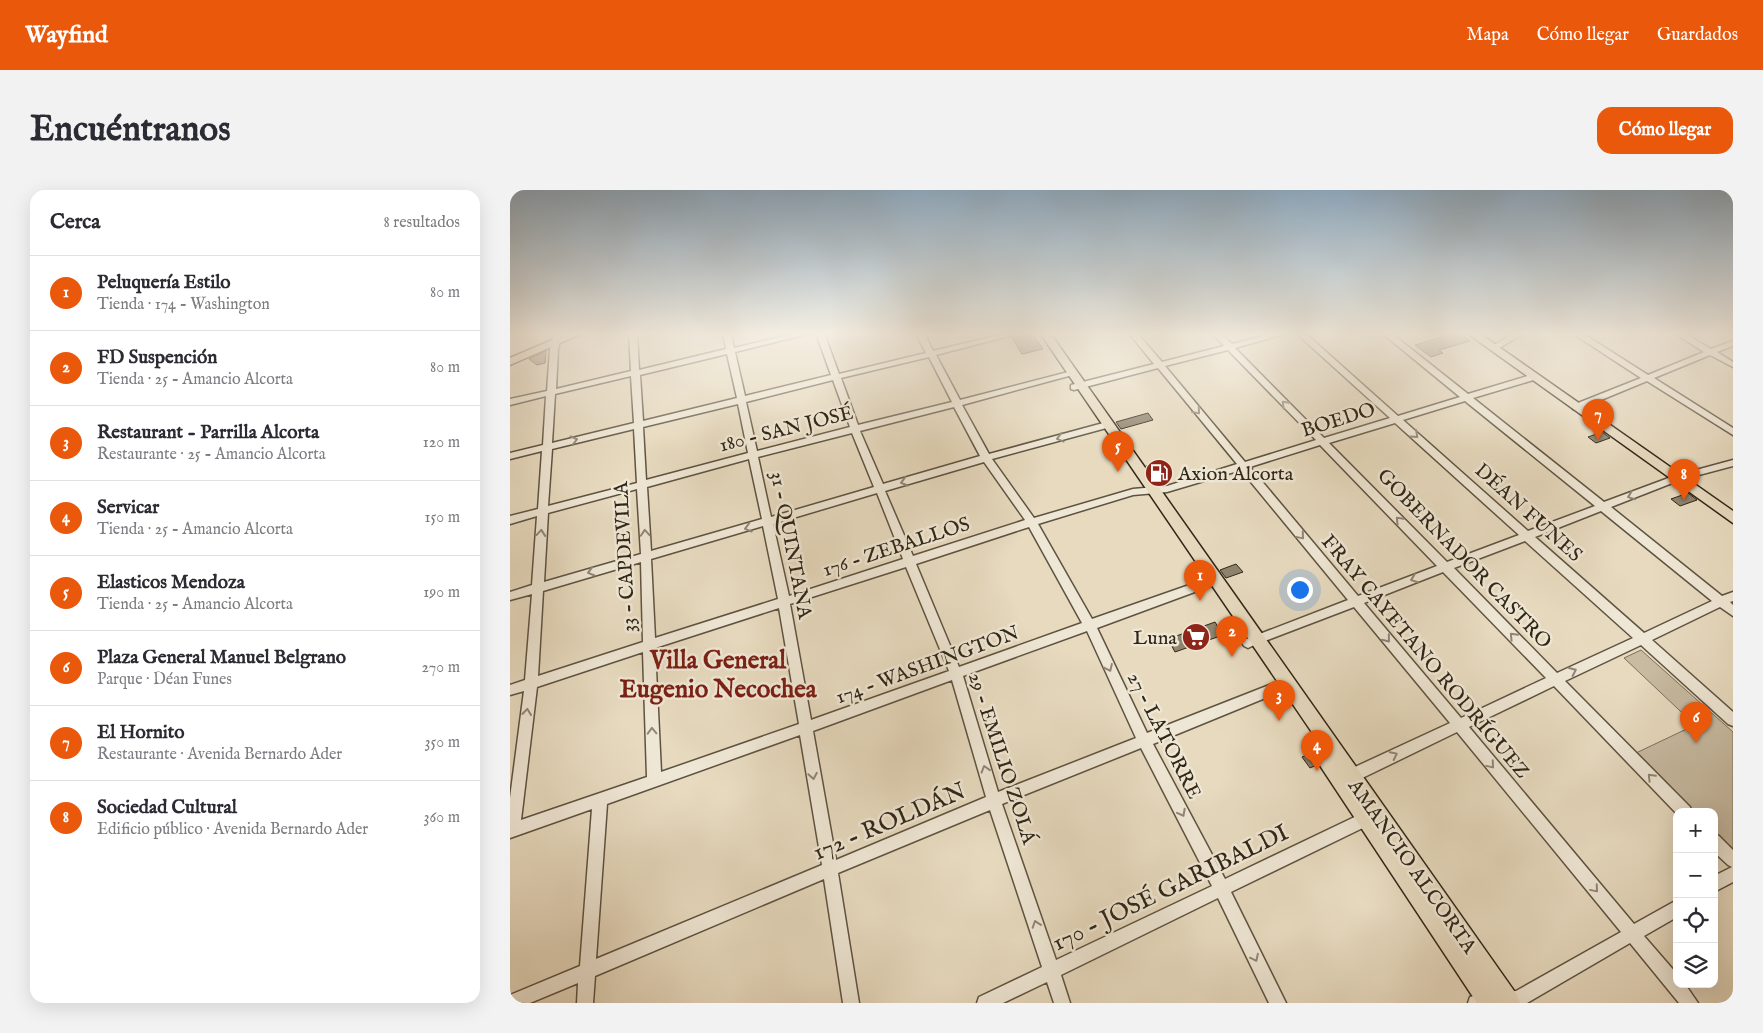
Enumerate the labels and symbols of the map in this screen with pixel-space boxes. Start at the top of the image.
street label: BOEDO [1298,397,1378,444]
pin: 7 [1582,399,1614,440]
street label: 180 - SAN JOSÉ [717,401,856,458]
one-way arrow [1282,401,1291,410]
one-way arrow [1192,405,1200,414]
one-way arrow [1409,430,1418,439]
pin: 5 [1102,431,1134,472]
one-way arrow [1056,432,1065,442]
one-way arrow [570,435,579,446]
fuel station icon: Axion Alcorta [1144,458,1174,488]
street label: DÉAN FUNES [1469,458,1587,568]
pin: 8 [1668,459,1700,500]
place label: Axion Alcorta [1177,462,1294,487]
street label: GOBERNADOR CASTRO [1371,464,1556,654]
street label: 31 - QUINTANA [764,469,817,622]
one-way arrow [900,476,908,486]
street label: 33 - CAPDEVILA [609,480,642,633]
one-way arrow [1628,490,1636,500]
street label: 176 - ZEBALLOS [820,512,973,583]
one-way arrow [1396,517,1405,526]
one-way arrow [743,522,752,533]
one-way arrow [536,528,547,536]
one-way arrow [639,529,650,537]
one-way arrow [1296,530,1304,539]
street label: FRAY CAYETANO RODRÍGUEZ [1315,530,1534,784]
pin: 1 [1184,560,1216,601]
one-way arrow [588,567,596,577]
one-way arrow [1411,573,1419,583]
your location [1287,577,1313,603]
pin: 2 [1216,616,1248,657]
street label: 174 - WASHINGTON [832,621,1023,710]
supermarket icon: Luna [1181,622,1211,652]
place label: Luna [1133,626,1177,651]
one-way arrow [1510,633,1519,642]
one-way arrow [1382,634,1391,643]
district label: Villa General Eugenio Necochea [619,645,818,706]
one-way arrow [1103,663,1114,672]
one-way arrow [1568,667,1577,677]
street label: 27 - LATORRE [1121,668,1206,803]
street label: 29 - EMILIO ZOLÁ [962,669,1041,848]
pin: 3 [1263,680,1295,721]
pin: 6 [1680,702,1712,743]
one-way arrow [521,708,532,716]
one-way arrow [646,727,657,735]
pin: 4 [1301,730,1333,771]
one-way arrow [1389,751,1398,761]
one-way arrow [1485,759,1493,768]
one-way arrow [980,766,990,774]
one-way arrow [808,772,818,781]
street label: AMANCIO ALCORTA [1341,774,1482,959]
one-way arrow [1648,774,1657,783]
street label: 172 - ROLDÁN [808,776,971,869]
one-way arrow [1176,808,1186,817]
street label: 170 - JOSÉ GARIBALDI [1047,818,1294,959]
one-way arrow [1590,884,1599,893]
one-way arrow [1031,920,1041,928]
one-way arrow [1249,953,1260,962]

